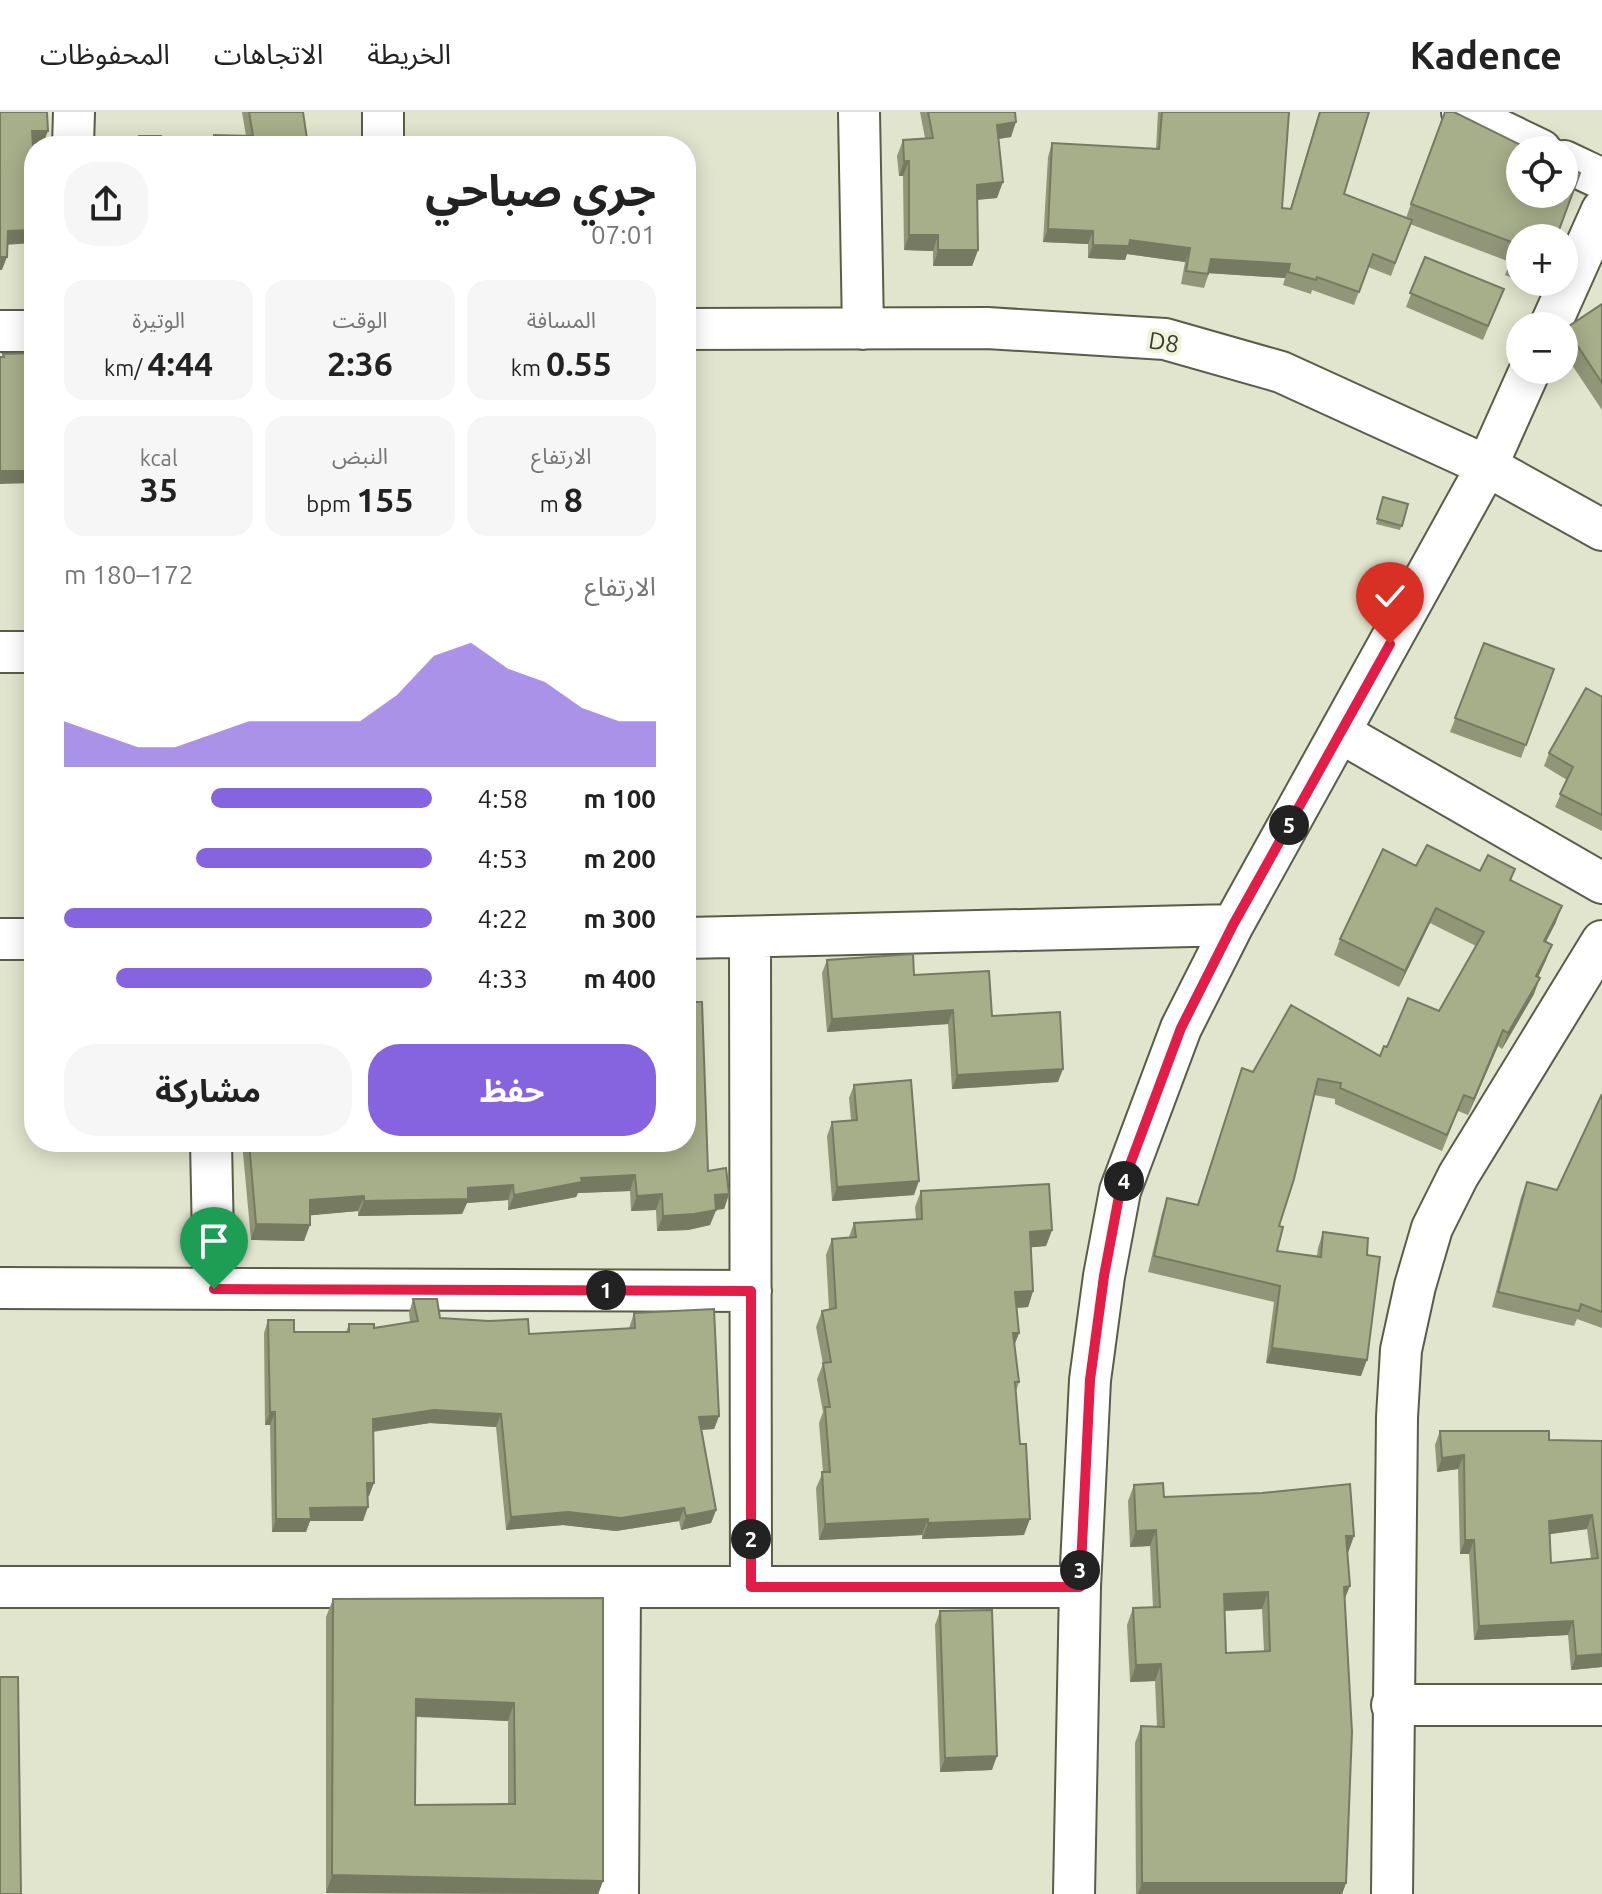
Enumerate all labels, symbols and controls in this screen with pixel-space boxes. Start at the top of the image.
text: Kadence [1410,34,1562,76]
text: المحفوظات [40,38,170,69]
text: الاتجاهات [214,38,323,69]
text: الخريطة [367,38,451,69]
map controls [1506,136,1578,384]
button: locate [1506,136,1578,208]
button: share [64,162,148,246]
text: جري صباحي [425,165,656,214]
text: 07:01 [591,220,656,249]
button: + [1506,224,1578,296]
text: الوتيرة [132,307,185,332]
text: الوقت [332,307,388,332]
text: المسافة [527,307,596,332]
button: − [1506,312,1578,384]
street label: D8 [1147,326,1181,358]
text: 4:44 [147,344,213,382]
text: 2:36 [327,344,393,382]
text: 0.55 [546,344,612,382]
text: /km [104,355,147,380]
text: km [511,355,546,380]
text: النبض [332,443,388,468]
text: الارتفاع [531,443,592,468]
text: kcal [140,445,178,470]
text: 35 [140,470,178,508]
text: 155 [356,480,414,518]
text: 8 [564,480,583,518]
text: bpm [306,491,356,516]
text: m [540,491,564,516]
text: 172–180 m [64,560,193,589]
pin [1356,562,1424,644]
text: الارتفاع [585,572,656,601]
icon: check [1368,574,1412,618]
text: 4:58 [478,784,528,813]
text: 100 m [583,784,656,813]
pin: 5 [1269,805,1309,845]
text: 5 [1283,812,1295,837]
text: 4:53 [478,844,528,873]
text: 200 m [583,844,656,873]
text: 4:22 [478,904,528,933]
text: 300 m [583,904,656,933]
text: 4:33 [478,964,528,993]
text: 400 m [583,964,656,993]
button: مشاركة [64,1044,352,1136]
button: حفظ [368,1044,656,1136]
pin: 4 [1104,1161,1144,1201]
text: 4 [1118,1168,1130,1193]
pin [180,1207,248,1289]
icon: arrive [192,1219,236,1263]
pin: 1 [586,1270,626,1310]
text: 1 [600,1277,612,1302]
pin: 2 [731,1519,771,1559]
text: 2 [745,1526,757,1551]
pin: 3 [1060,1550,1100,1590]
text: 3 [1074,1557,1086,1582]

